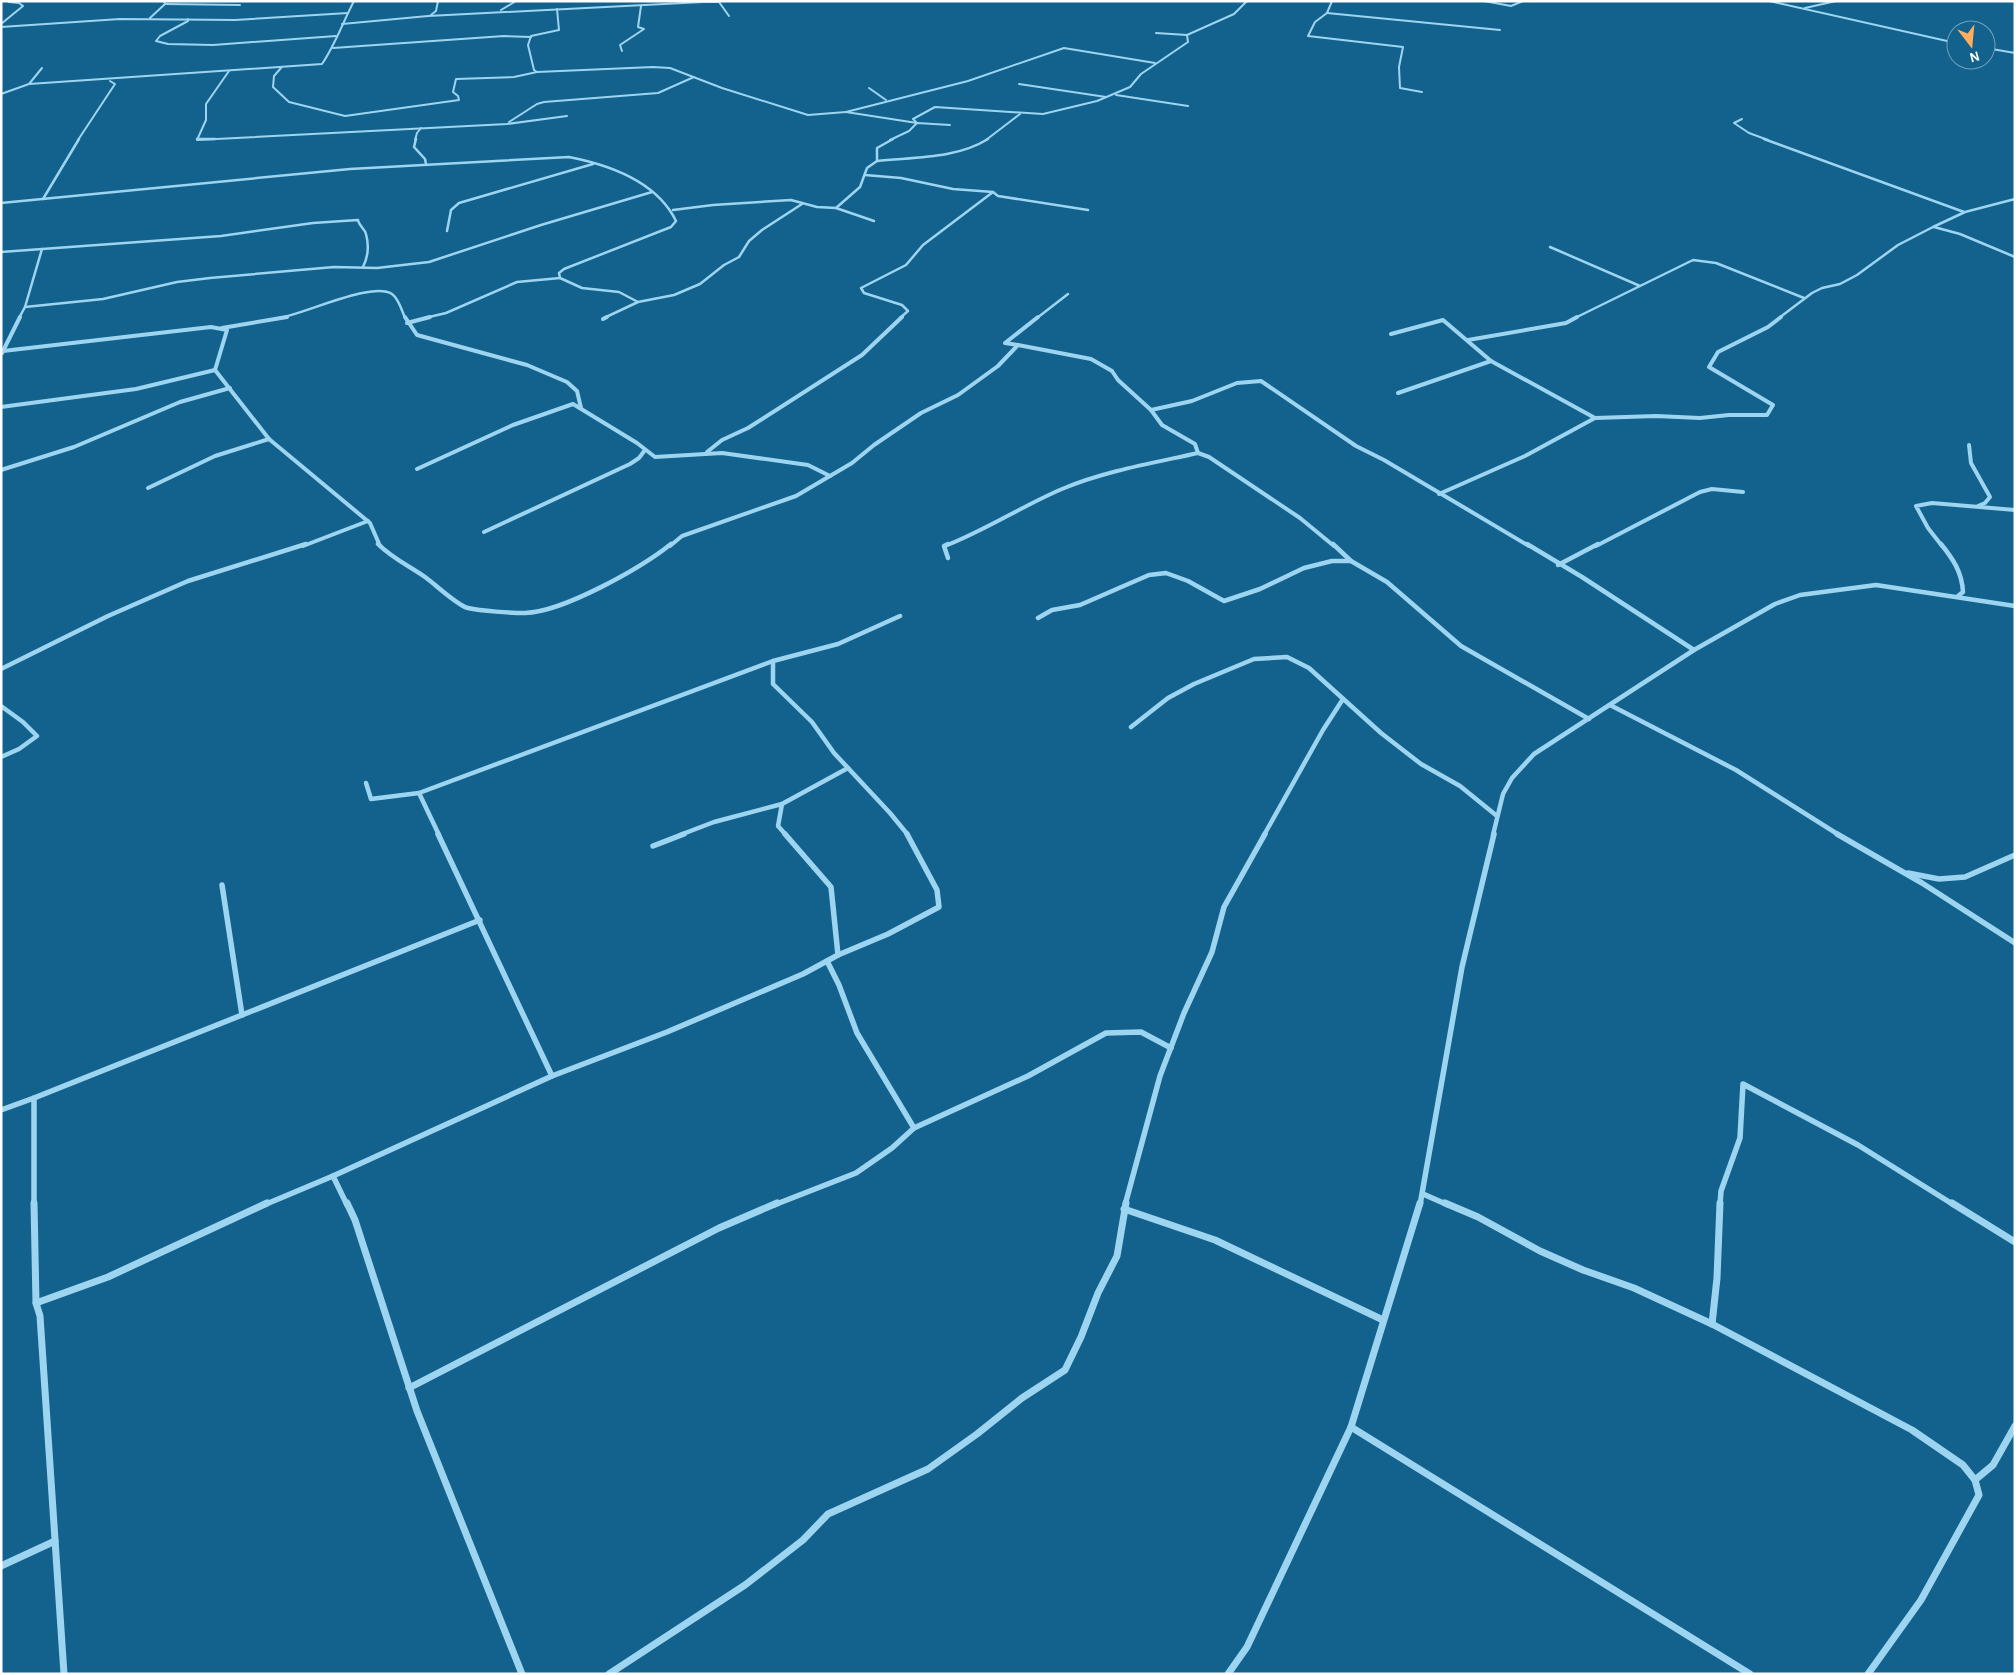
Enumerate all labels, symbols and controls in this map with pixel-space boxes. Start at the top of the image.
north arrow [1946,20,1996,70]
text: N [1968,48,1981,65]

